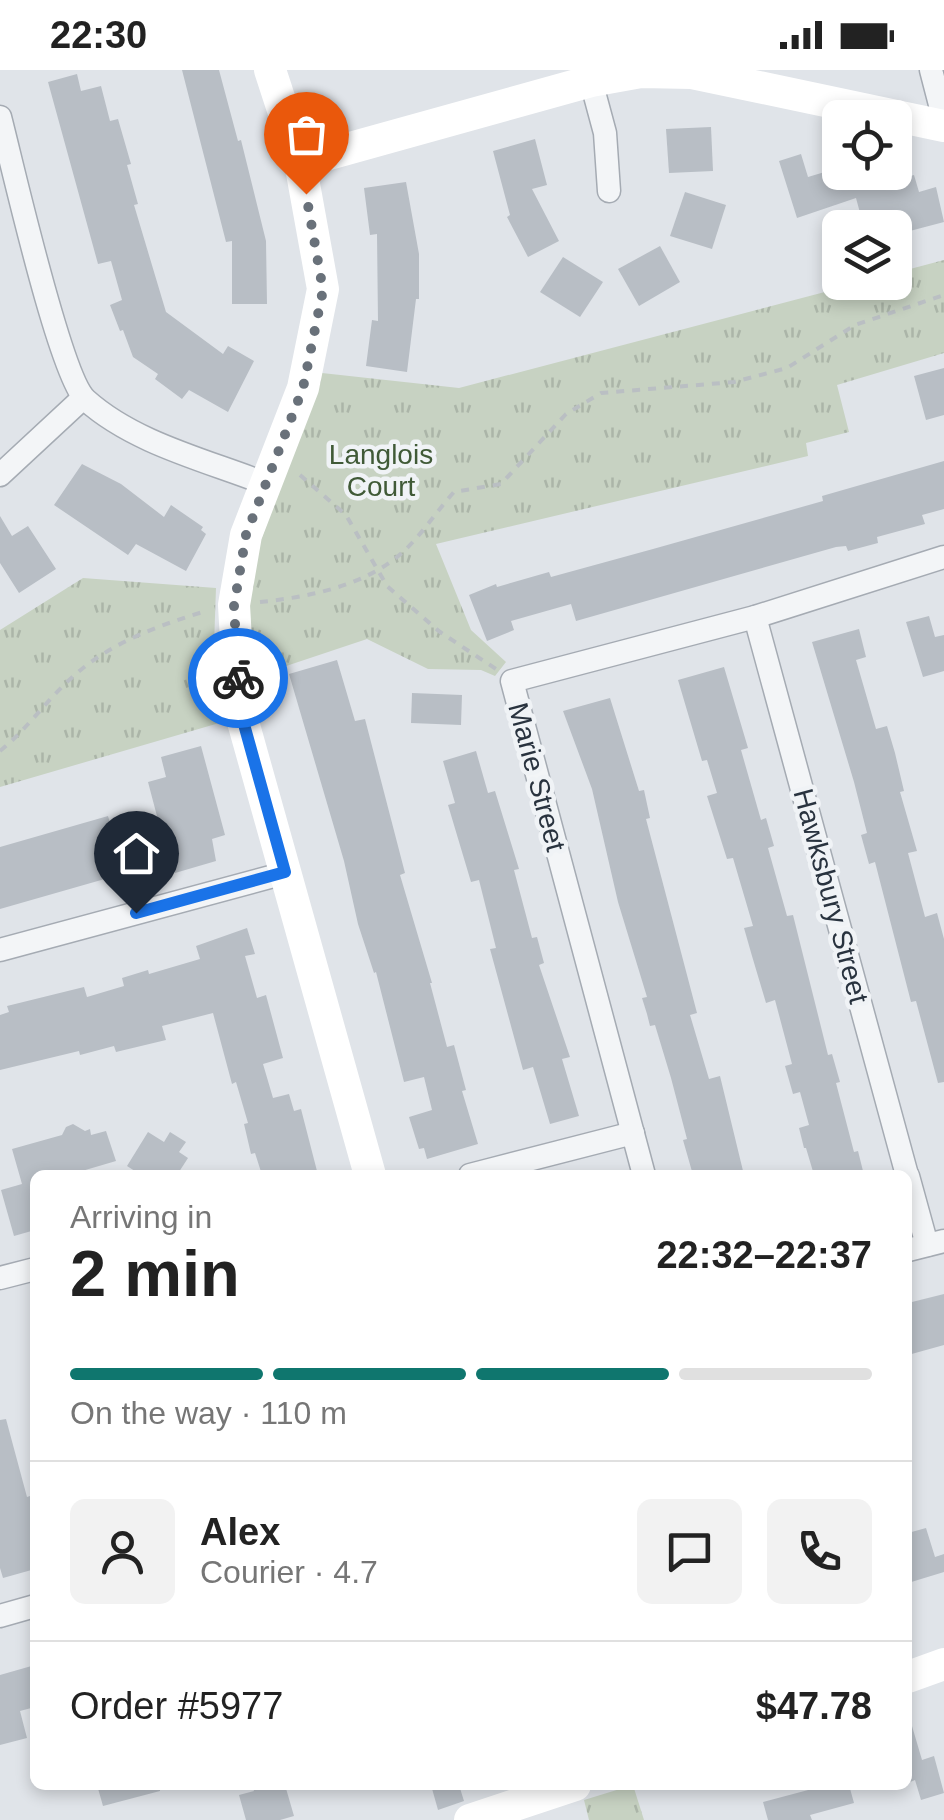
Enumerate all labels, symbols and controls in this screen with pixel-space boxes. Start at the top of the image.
text: 22:30 [50,14,147,56]
pin [264,92,349,195]
map controls [822,100,912,300]
button: locate [822,100,912,190]
icon: bag [279,107,334,162]
button: layers [822,210,912,300]
park label: Langlois Court [329,439,433,502]
courier [188,628,288,728]
icon: bike [211,651,266,706]
street label: Marie Street [502,699,572,855]
street label: Hawksbury Street [787,785,875,1007]
pin [94,811,179,914]
icon: home [109,826,164,881]
text: Arriving in [70,1199,212,1235]
text: 22:32–22:37 [656,1234,872,1276]
text: 2 min [70,1237,240,1310]
text: On the way · 110 m [70,1395,347,1431]
button: person [70,1499,175,1604]
button: chat [637,1499,742,1604]
button: phone [767,1499,872,1604]
text: Alex [200,1511,280,1553]
text: Courier · 4.7 [200,1554,378,1590]
text: Order #5977 [70,1685,283,1727]
text: $47.78 [756,1685,872,1727]

